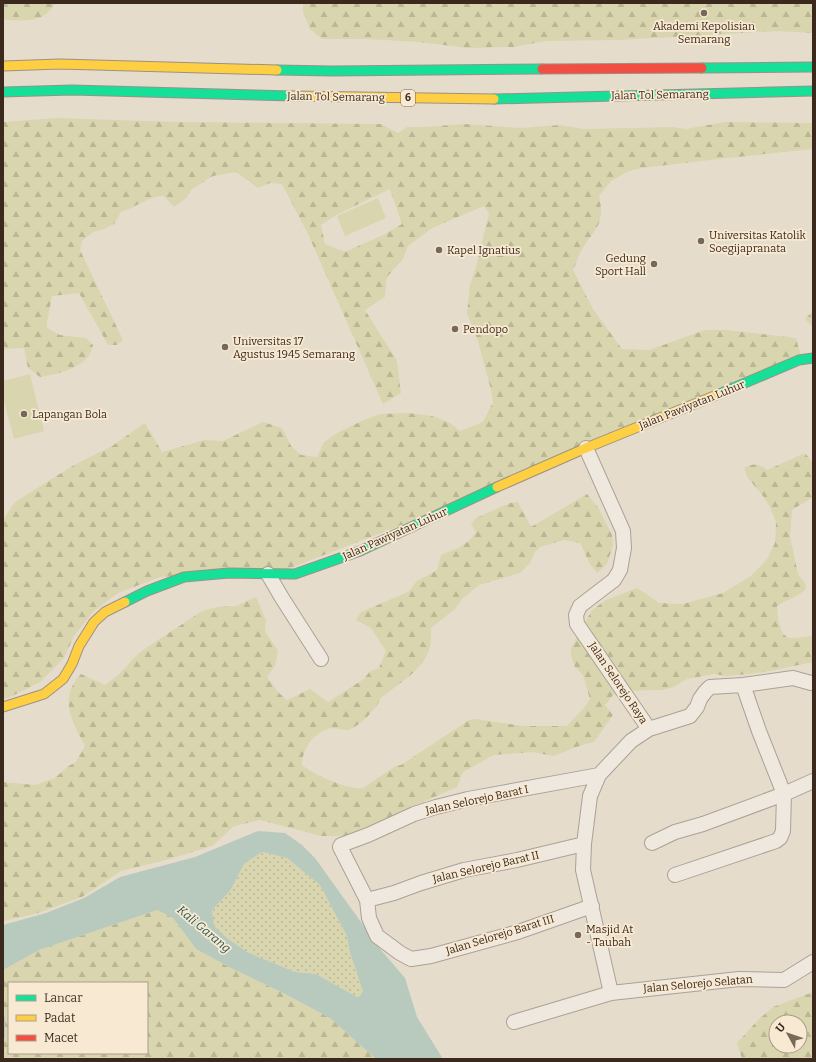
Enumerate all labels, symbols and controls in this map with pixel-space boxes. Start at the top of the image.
marker: Akademi Kepolisian Semarang [699,8,709,18]
place label: Akademi Kepolisian Semarang [653,20,755,46]
street label: Jalan Tol Semarang [610,88,709,102]
street label: Jalan Tol Semarang [286,90,385,104]
road number: 6 [401,90,415,106]
place label: Universitas Katolik Soegijapranata [709,229,806,255]
marker: Universitas Katolik Soegijapranata [696,236,706,246]
place label: Kapel Ignatius [447,244,520,257]
marker: Kapel Ignatius [434,245,444,255]
place label: Gedung Sport Hall [595,252,646,278]
marker: Gedung Sport Hall [649,259,659,269]
place label: Pendopo [463,323,508,336]
marker: Pendopo [450,324,460,334]
place label: Universitas 17 Agustus 1945 Semarang [233,335,355,361]
marker: Universitas 17 Agustus 1945 Semarang [220,342,230,352]
street label: Jalan Pawiyatan Luhur [636,378,747,433]
place label: Lapangan Bola [32,408,107,421]
marker: Lapangan Bola [19,409,29,419]
street label: Jalan Pawiyatan Luhur [340,505,450,563]
street label: Jalan Selorejo Raya [585,639,650,726]
street label: Jalan Selorejo Barat I [423,783,530,817]
street label: Jalan Selorejo Barat II [431,848,541,886]
water label: Kali Garang [174,903,234,955]
street label: Jalan Selorejo Barat III [443,912,556,958]
place label: Masjid At - Taubah [586,923,633,949]
marker: Masjid At - Taubah [573,930,583,940]
street label: Jalan Selorejo Selatan [642,973,753,995]
legend [8,982,148,1054]
text: Lancar [44,991,83,1005]
text: Padat [44,1011,76,1025]
north arrow [768,1014,808,1054]
text: U [773,1021,788,1035]
text: Macet [44,1031,79,1045]

